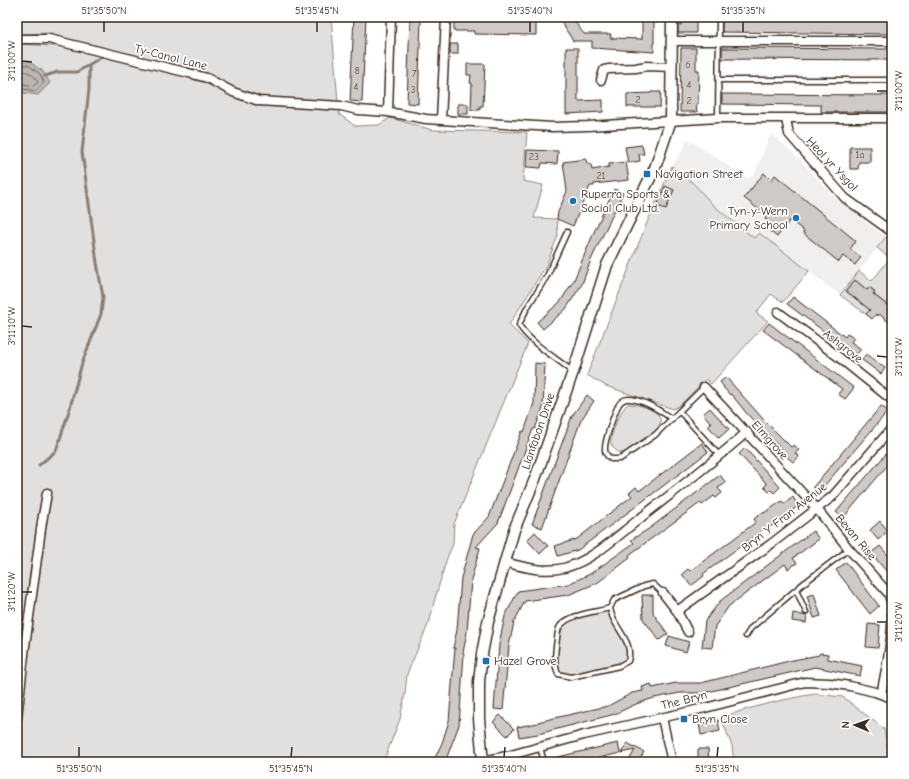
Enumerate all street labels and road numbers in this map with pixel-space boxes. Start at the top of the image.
street label: Ty-Canol Lane [133,41,209,73]
street label: Heol yr Ysgol [803,134,861,194]
street label: Ashgrove [820,326,866,366]
street label: Llanfabon Drive [518,391,558,471]
street label: Elmgrove [749,418,791,462]
street label: Bryn Y Fran Avenue [739,479,829,555]
street label: Bevan Rise [833,511,879,563]
street label: The Bryn [660,688,708,712]

